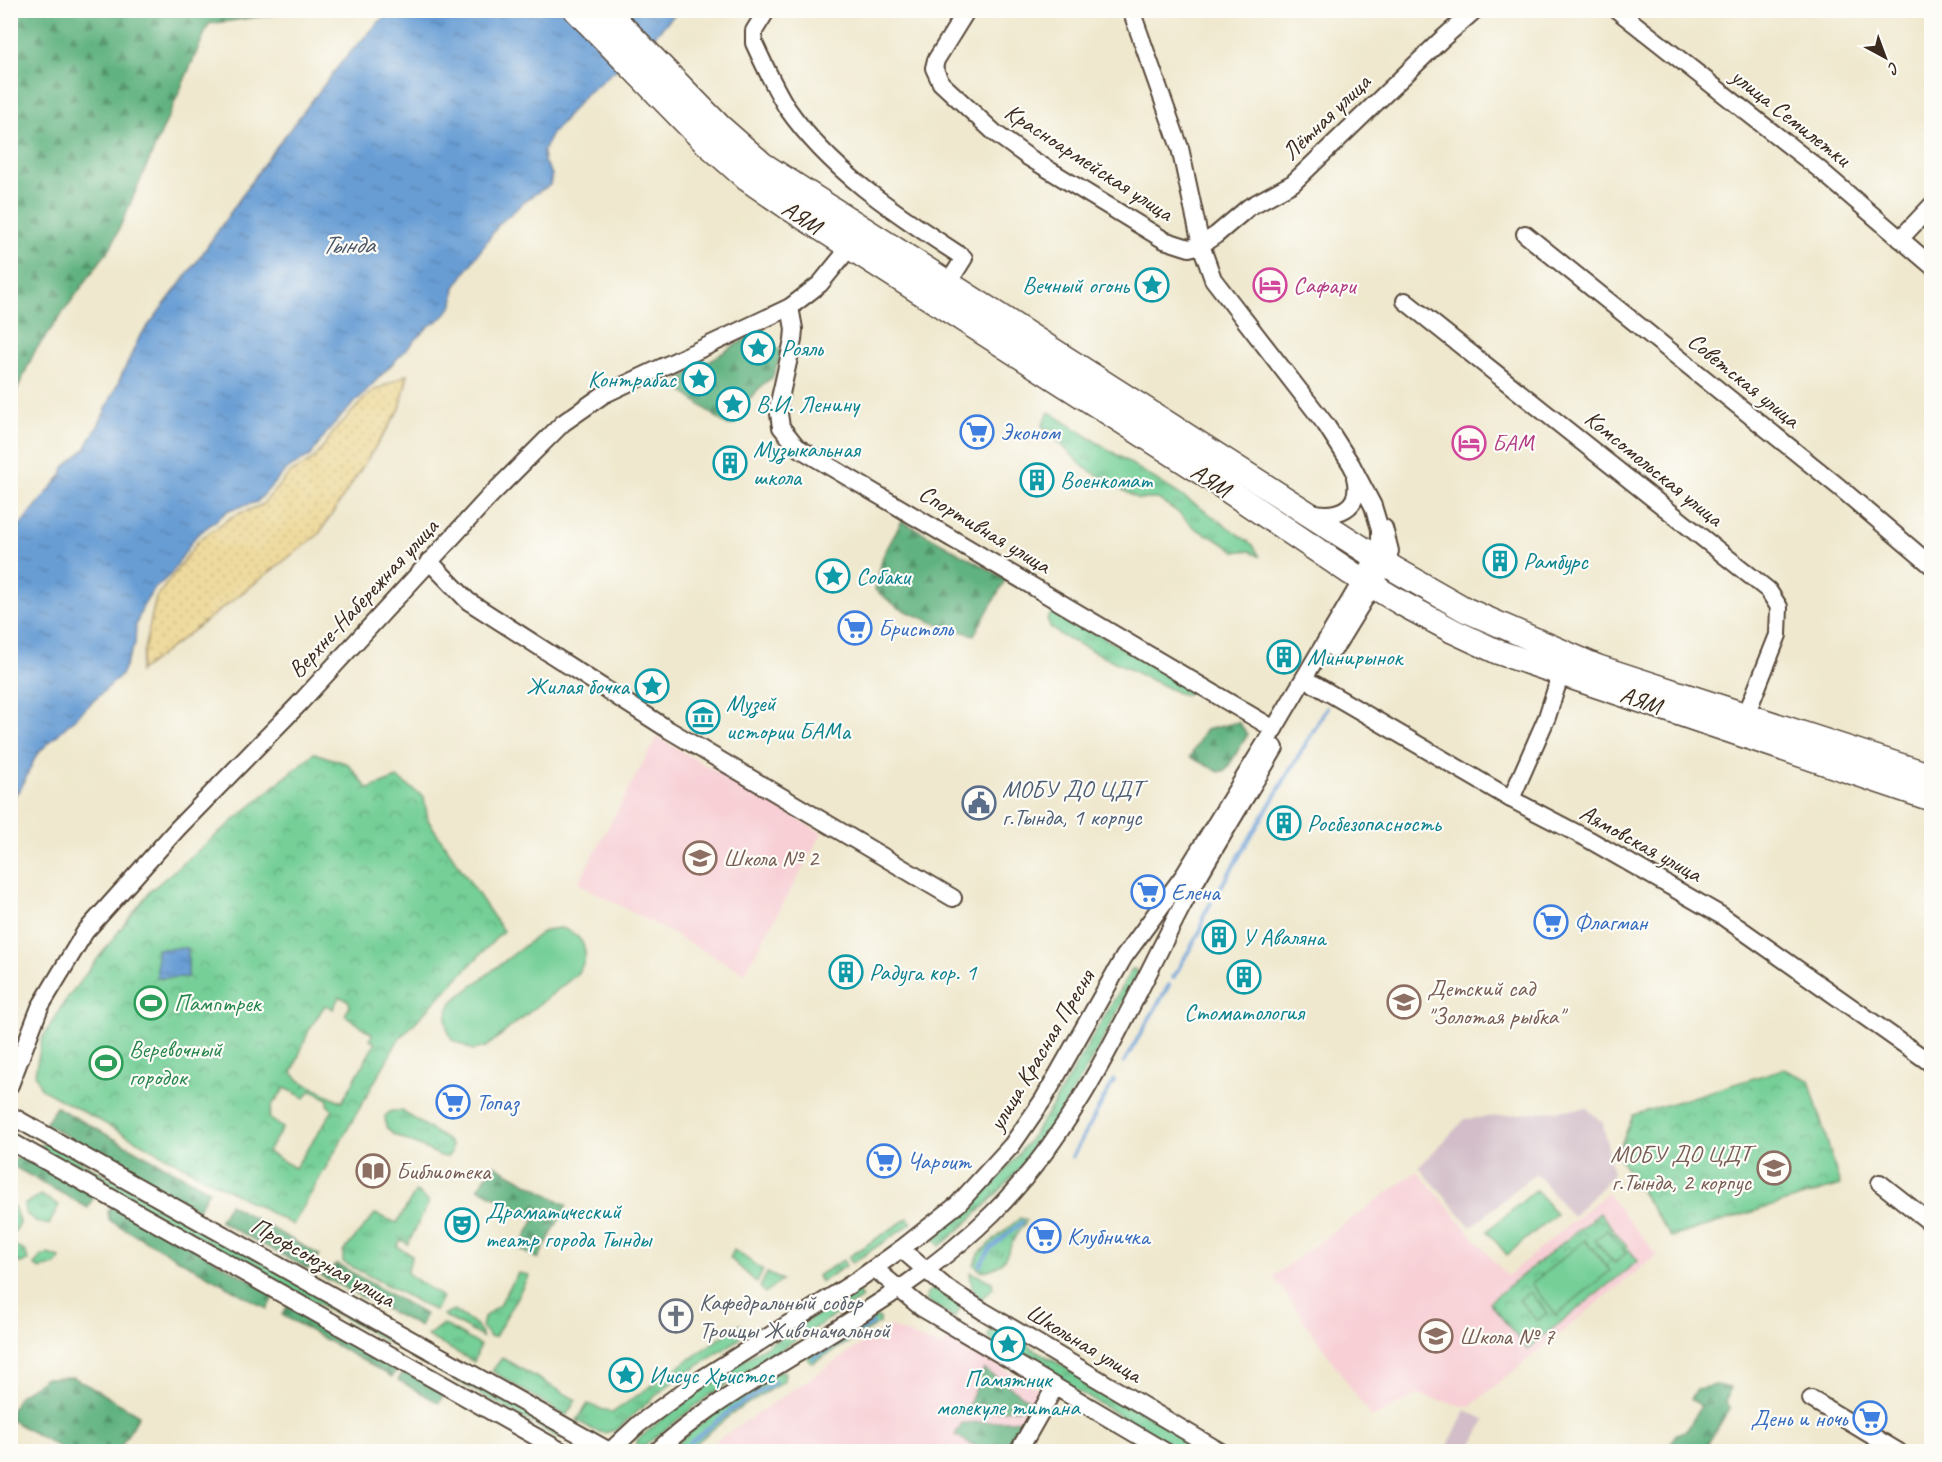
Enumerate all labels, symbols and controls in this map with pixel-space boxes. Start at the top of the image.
north arrow [1855,27,1915,87]
text: С [1883,57,1904,79]
street label: улица Семилетки [1724,60,1859,174]
street label: Лётная улица [1275,66,1378,167]
street label: Красноармейская улица [999,96,1180,228]
street label: АЯМ [776,193,830,242]
water label: Тында [322,228,377,261]
place icon: Вечный огонь [1134,267,1170,303]
hotel icon: Сафари [1252,267,1288,303]
place label: Вечный огонь [1022,270,1131,300]
place label: Сафари [1293,270,1358,300]
street label: Советская улица [1682,326,1807,435]
place icon: Рояль [740,330,776,366]
place label: Рояль [781,333,824,363]
place icon: Контрабас [681,361,717,397]
place label: Контрабас [588,364,678,394]
place icon: В.И. Ленину [715,386,751,422]
place label: В.И. Ленину [756,389,861,419]
street label: Комсомольская улица [1579,403,1730,534]
supermarket icon: Эконом [959,414,995,450]
place label: Эконом [1000,417,1061,447]
hotel icon: БАМ [1451,425,1487,461]
place label: БАМ [1492,428,1535,458]
place label: Музыкальная школа [753,434,862,492]
building icon: Музыкальная школа [712,445,748,481]
street label: АЯМ [1185,456,1239,505]
building icon: Военкомат [1019,462,1055,498]
place label: Военкомат [1060,465,1153,495]
street label: Спортивная улица [914,478,1058,581]
street label: Верхне-Набережная улица [281,511,445,684]
building icon: Рамбурс [1482,543,1518,579]
place label: Рамбурс [1523,546,1589,576]
place icon: Собаки [815,558,851,594]
place label: Собаки [856,561,912,591]
supermarket icon: Бристоль [837,610,873,646]
place label: Бристоль [878,613,954,643]
building icon: Минирынок [1266,639,1302,675]
place label: Минирынок [1307,642,1405,672]
place icon: Жилая бочка [634,668,670,704]
place label: Жилая бочка [526,671,630,701]
street label: АЯМ [1616,679,1668,722]
place label: Музей истории БАМа [726,688,851,746]
museum icon: Музей истории БАМа [685,699,721,735]
place label: МОБУ ДО ЦДТ г.Тында, 1 корпус [1002,774,1149,832]
public building icon: МОБУ ДО ЦДТ г.Тында, 1 корпус [961,785,997,821]
street label: Аямовская улица [1575,797,1709,890]
building icon: Росбезопасность [1266,805,1302,841]
place label: Росбезопасность [1307,808,1442,838]
school or university icon: Школа № 2 [682,840,718,876]
place label: Школа № 2 [723,843,820,873]
supermarket icon: Елена [1130,874,1166,910]
place label: Елена [1171,877,1221,907]
supermarket icon: Флагман [1533,904,1569,940]
place label: Флагман [1574,907,1650,937]
building icon: У Аваляна [1201,919,1237,955]
place label: У Аваляна [1242,922,1327,952]
building icon: Радуга кор. 1 [828,954,864,990]
place label: Радуга кор. 1 [869,957,978,987]
building icon: Стоматология [1226,959,1262,995]
street label: улица Красная Пресня [980,963,1102,1138]
place label: Детский сад "Золотая рыбка" [1427,973,1569,1031]
school or university icon: Детский сад "Золотая рыбка" [1386,984,1422,1020]
sports icon: Памптрек [133,985,169,1021]
place label: Памптрек [174,988,263,1018]
place label: Стоматология [1184,997,1306,1027]
place label: Веревочный городок [129,1034,224,1092]
sports icon: Веревочный городок [88,1045,124,1081]
supermarket icon: Топаз [435,1084,471,1120]
place label: Топаз [476,1087,520,1117]
place label: МОБУ ДО ЦДТ г.Тында, 2 корпус [1610,1139,1757,1197]
supermarket icon: Чароит [866,1143,902,1179]
place label: Чароит [907,1146,972,1176]
school or university icon: МОБУ ДО ЦДТ г.Тында, 2 корпус [1756,1150,1792,1186]
library icon: Библиотека [355,1153,391,1189]
place label: Библиотека [396,1156,492,1186]
place label: Драматический театр города Тынды [485,1196,654,1254]
theatre icon: Драматический театр города Тынды [444,1207,480,1243]
street label: Профсоюзная улица [245,1210,401,1315]
supermarket icon: Клубничка [1026,1218,1062,1254]
place label: Клубничка [1067,1221,1151,1251]
place label: Кафедральный собор Троицы Живоначальной [699,1287,892,1345]
street label: Школьная улица [1021,1297,1149,1390]
church icon: Кафедральный собор Троицы Живоначальной [658,1298,694,1334]
school or university icon: Школа № 7 [1418,1318,1454,1354]
place label: Школа № 7 [1459,1321,1555,1351]
place icon: Памятник молекуле титана [990,1326,1026,1362]
place icon: Иисус Христос [608,1357,644,1393]
place label: Иисус Христос [649,1360,776,1390]
place label: Памятник молекуле титана [936,1364,1081,1422]
supermarket icon: День и ночь [1852,1400,1888,1436]
place label: День и ночь [1750,1403,1849,1433]

